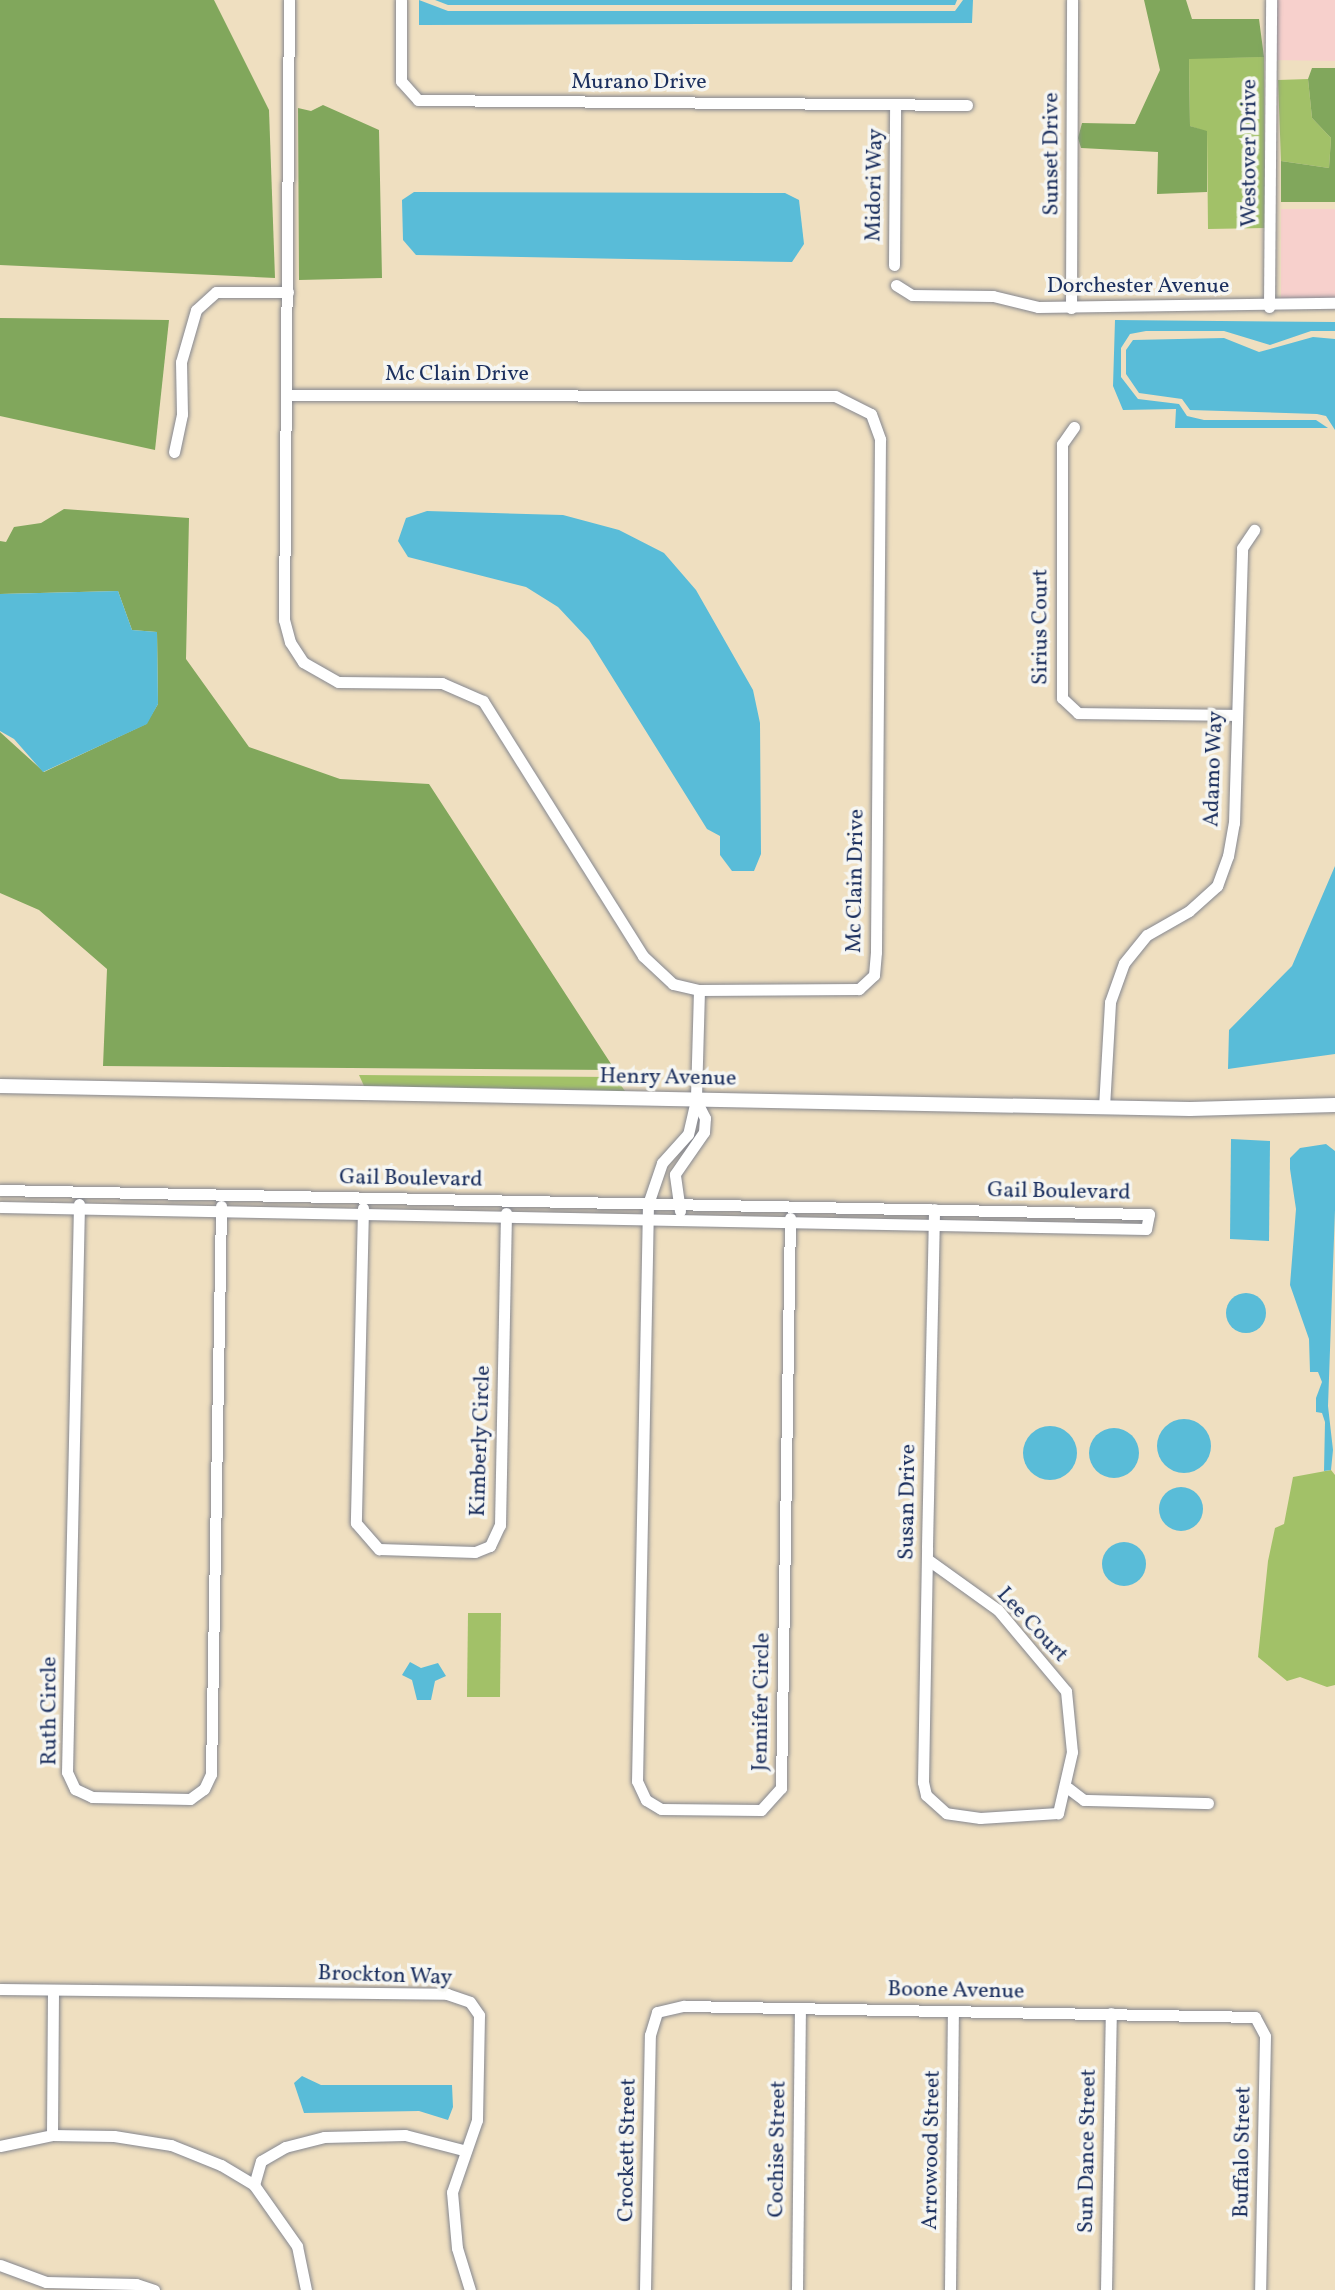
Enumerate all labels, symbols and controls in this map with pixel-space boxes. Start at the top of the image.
street label: Murano Drive [571,70,707,96]
street label: Westover Drive [1237,79,1263,227]
street label: Sunset Drive [1039,92,1065,216]
street label: Midori Way [861,128,889,242]
street label: Dorchester Avenue [1047,274,1229,300]
street label: Mc Clain Drive [385,362,529,388]
street label: Sirius Court [1028,569,1054,685]
street label: Adamo Way [1199,710,1229,828]
street label: Mc Clain Drive [842,809,870,953]
street label: Henry Avenue [599,1064,737,1092]
street label: Gail Boulevard [339,1165,483,1193]
street label: Gail Boulevard [987,1178,1131,1206]
street label: Kimberly Circle [465,1365,497,1517]
street label: Susan Drive [894,1444,922,1560]
street label: Lee Court [991,1582,1073,1668]
street label: Jennifer Circle [748,1632,776,1772]
street label: Ruth Circle [37,1656,63,1766]
street label: Brockton Way [317,1960,453,1992]
street label: Boone Avenue [887,1977,1025,2005]
street label: Sun Dance Street [1073,2069,1103,2233]
street label: Arrowood Street [917,2070,947,2230]
street label: Crockett Street [614,2078,642,2222]
street label: Cochise Street [764,2080,792,2218]
street label: Buffalo Street [1229,2086,1257,2218]

